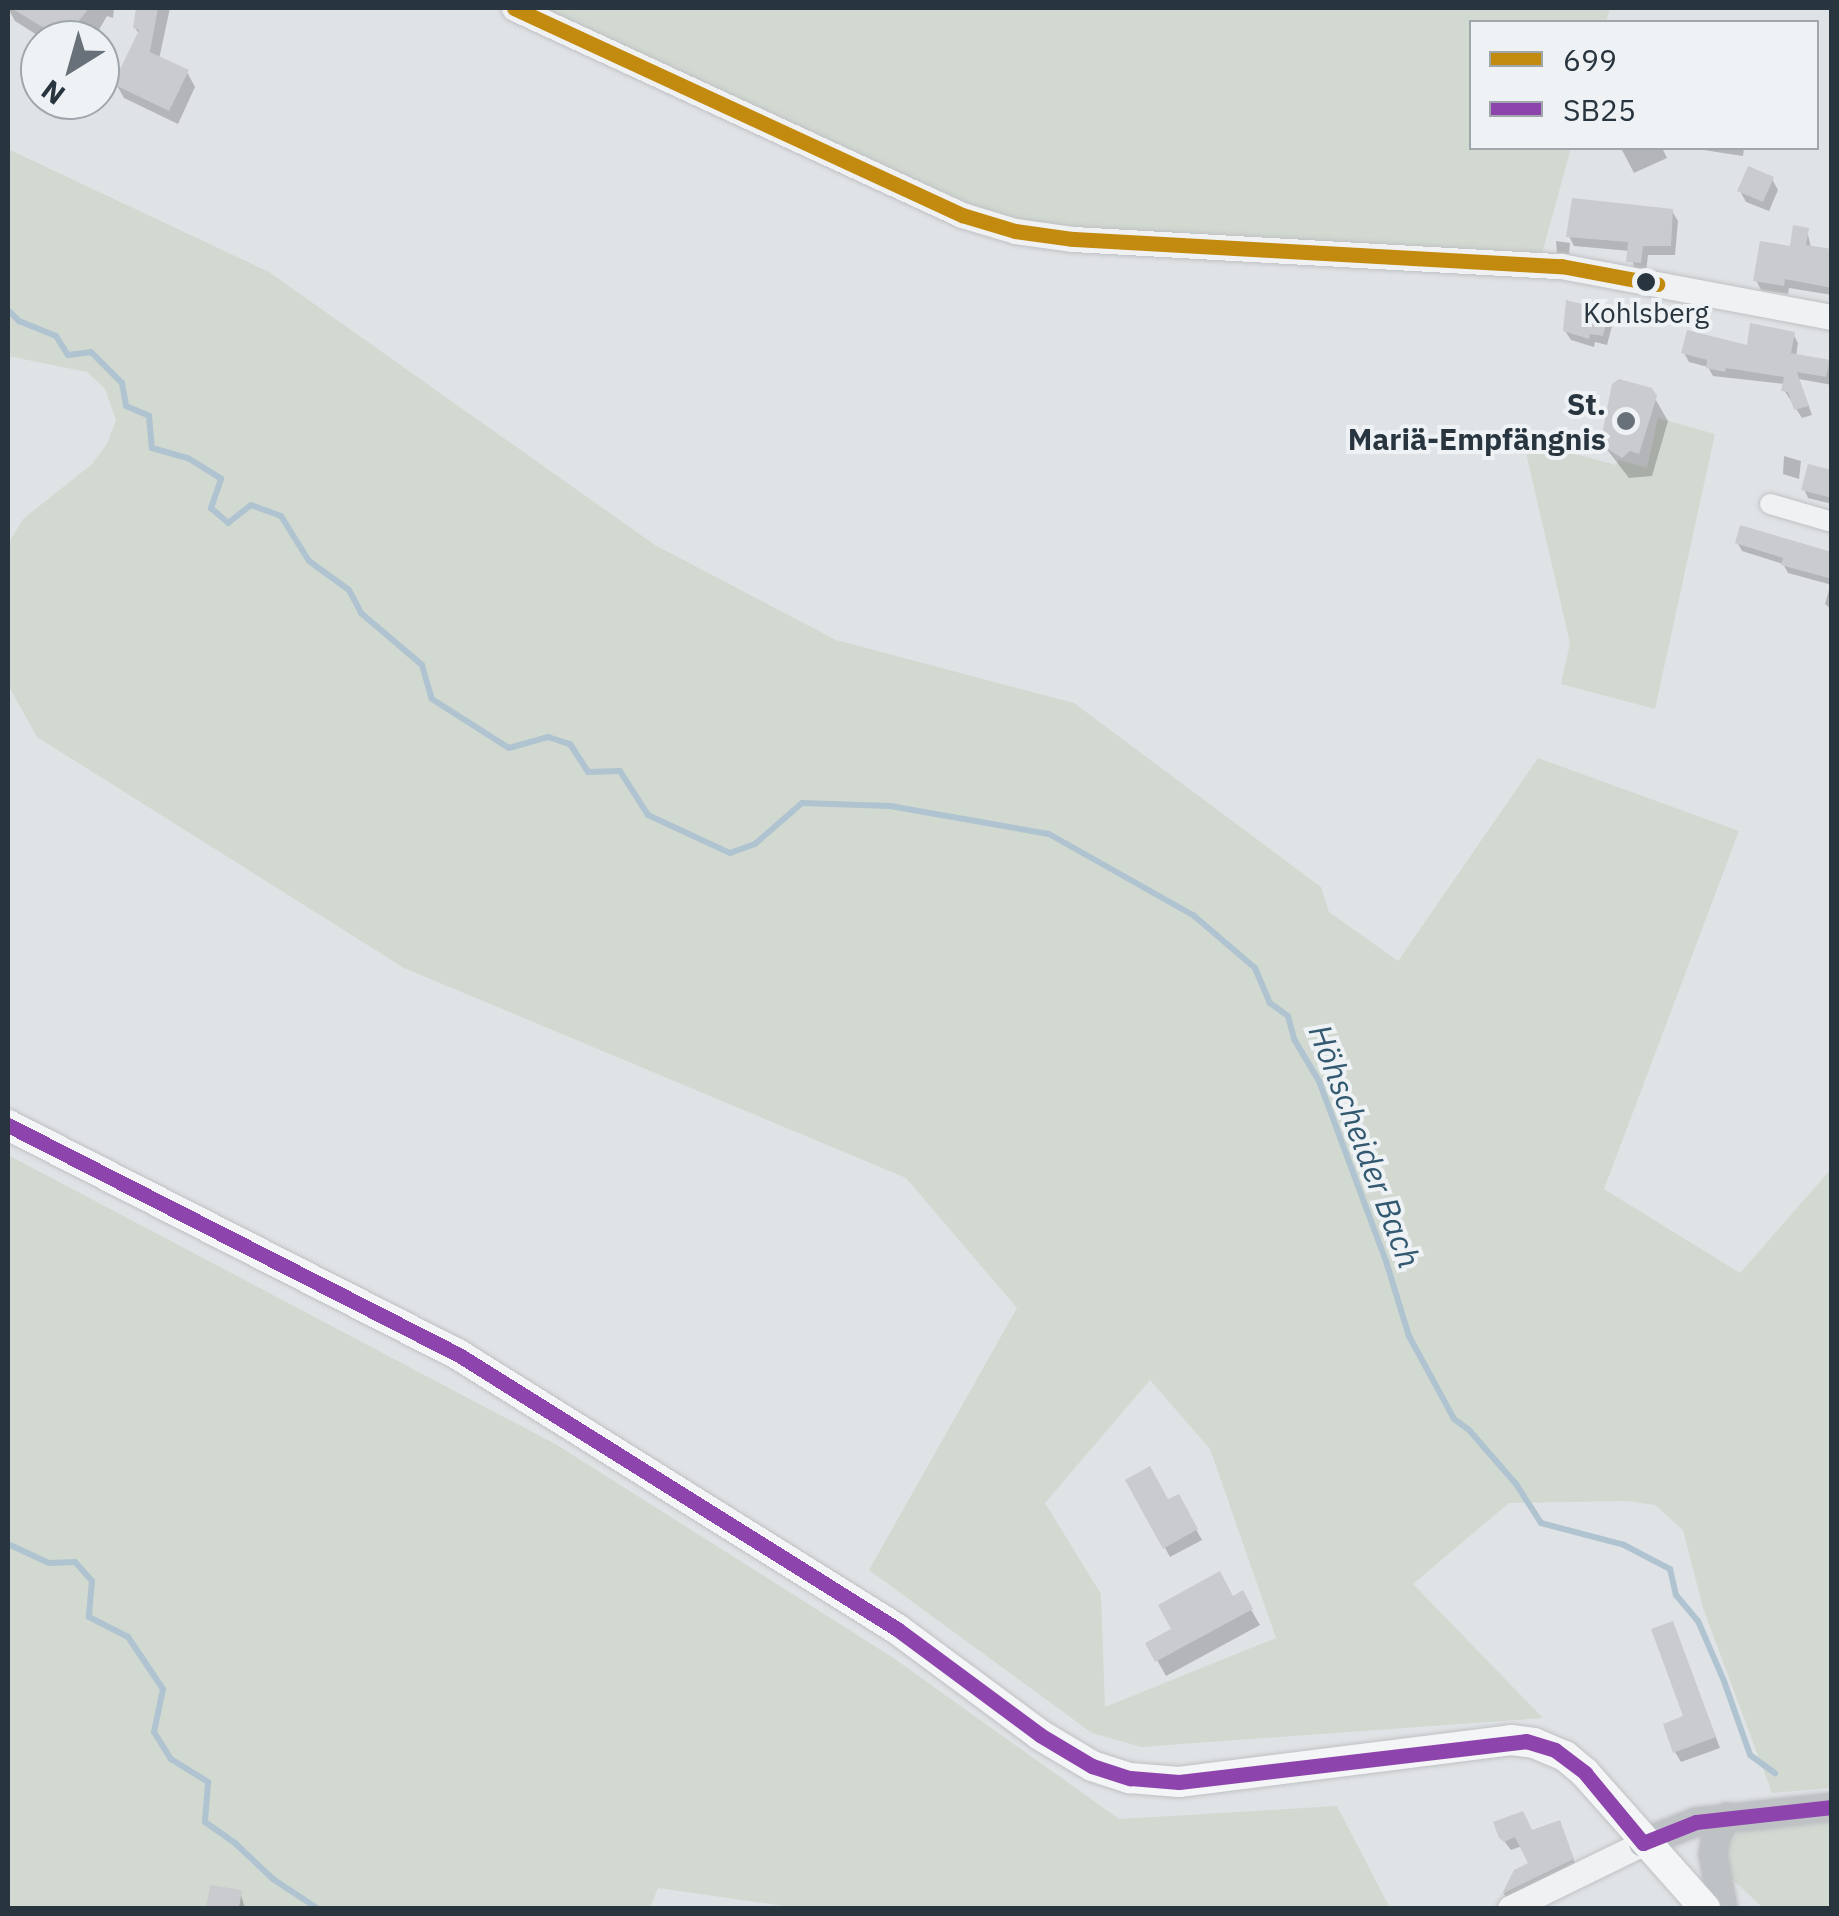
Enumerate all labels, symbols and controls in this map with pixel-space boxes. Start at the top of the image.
north arrow [20,20,120,120]
legend [1469,20,1819,150]
text: 699 [1563,40,1617,79]
text: N [34,72,72,114]
text: SB25 [1563,90,1636,129]
marker: Kohlsberg [1636,272,1656,292]
place label: Kohlsberg [1583,296,1709,330]
place label: St. Mariä-Empfängnis [1348,386,1606,456]
marker: St. Mariä-Empfängnis [1615,410,1637,432]
water label: Höhscheider Bach [1301,1019,1429,1273]

